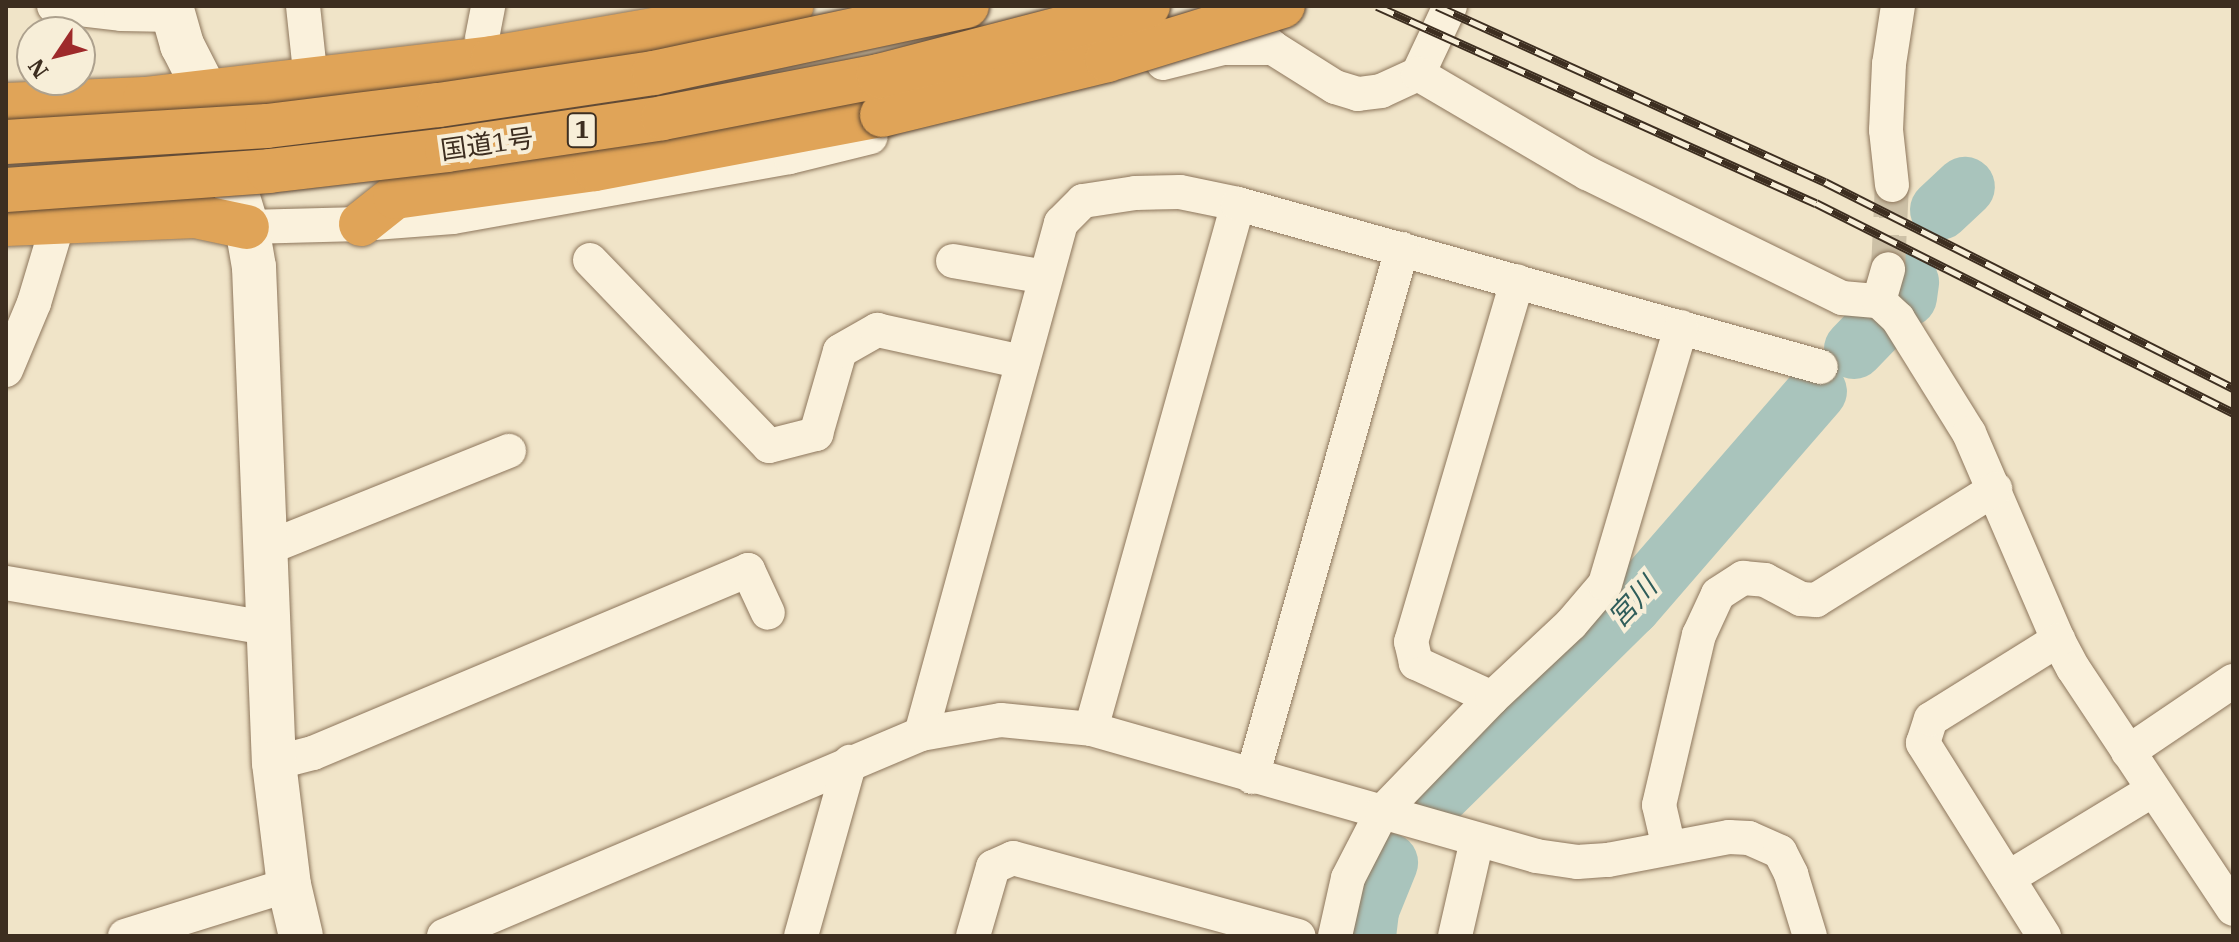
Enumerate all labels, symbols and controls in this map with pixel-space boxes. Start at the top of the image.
north arrow [16,16,96,96]
text: N [21,53,54,84]
road number: 1 [566,110,598,150]
street label: 国道1号 [438,122,536,166]
water label: 宮川 [1601,570,1663,634]

